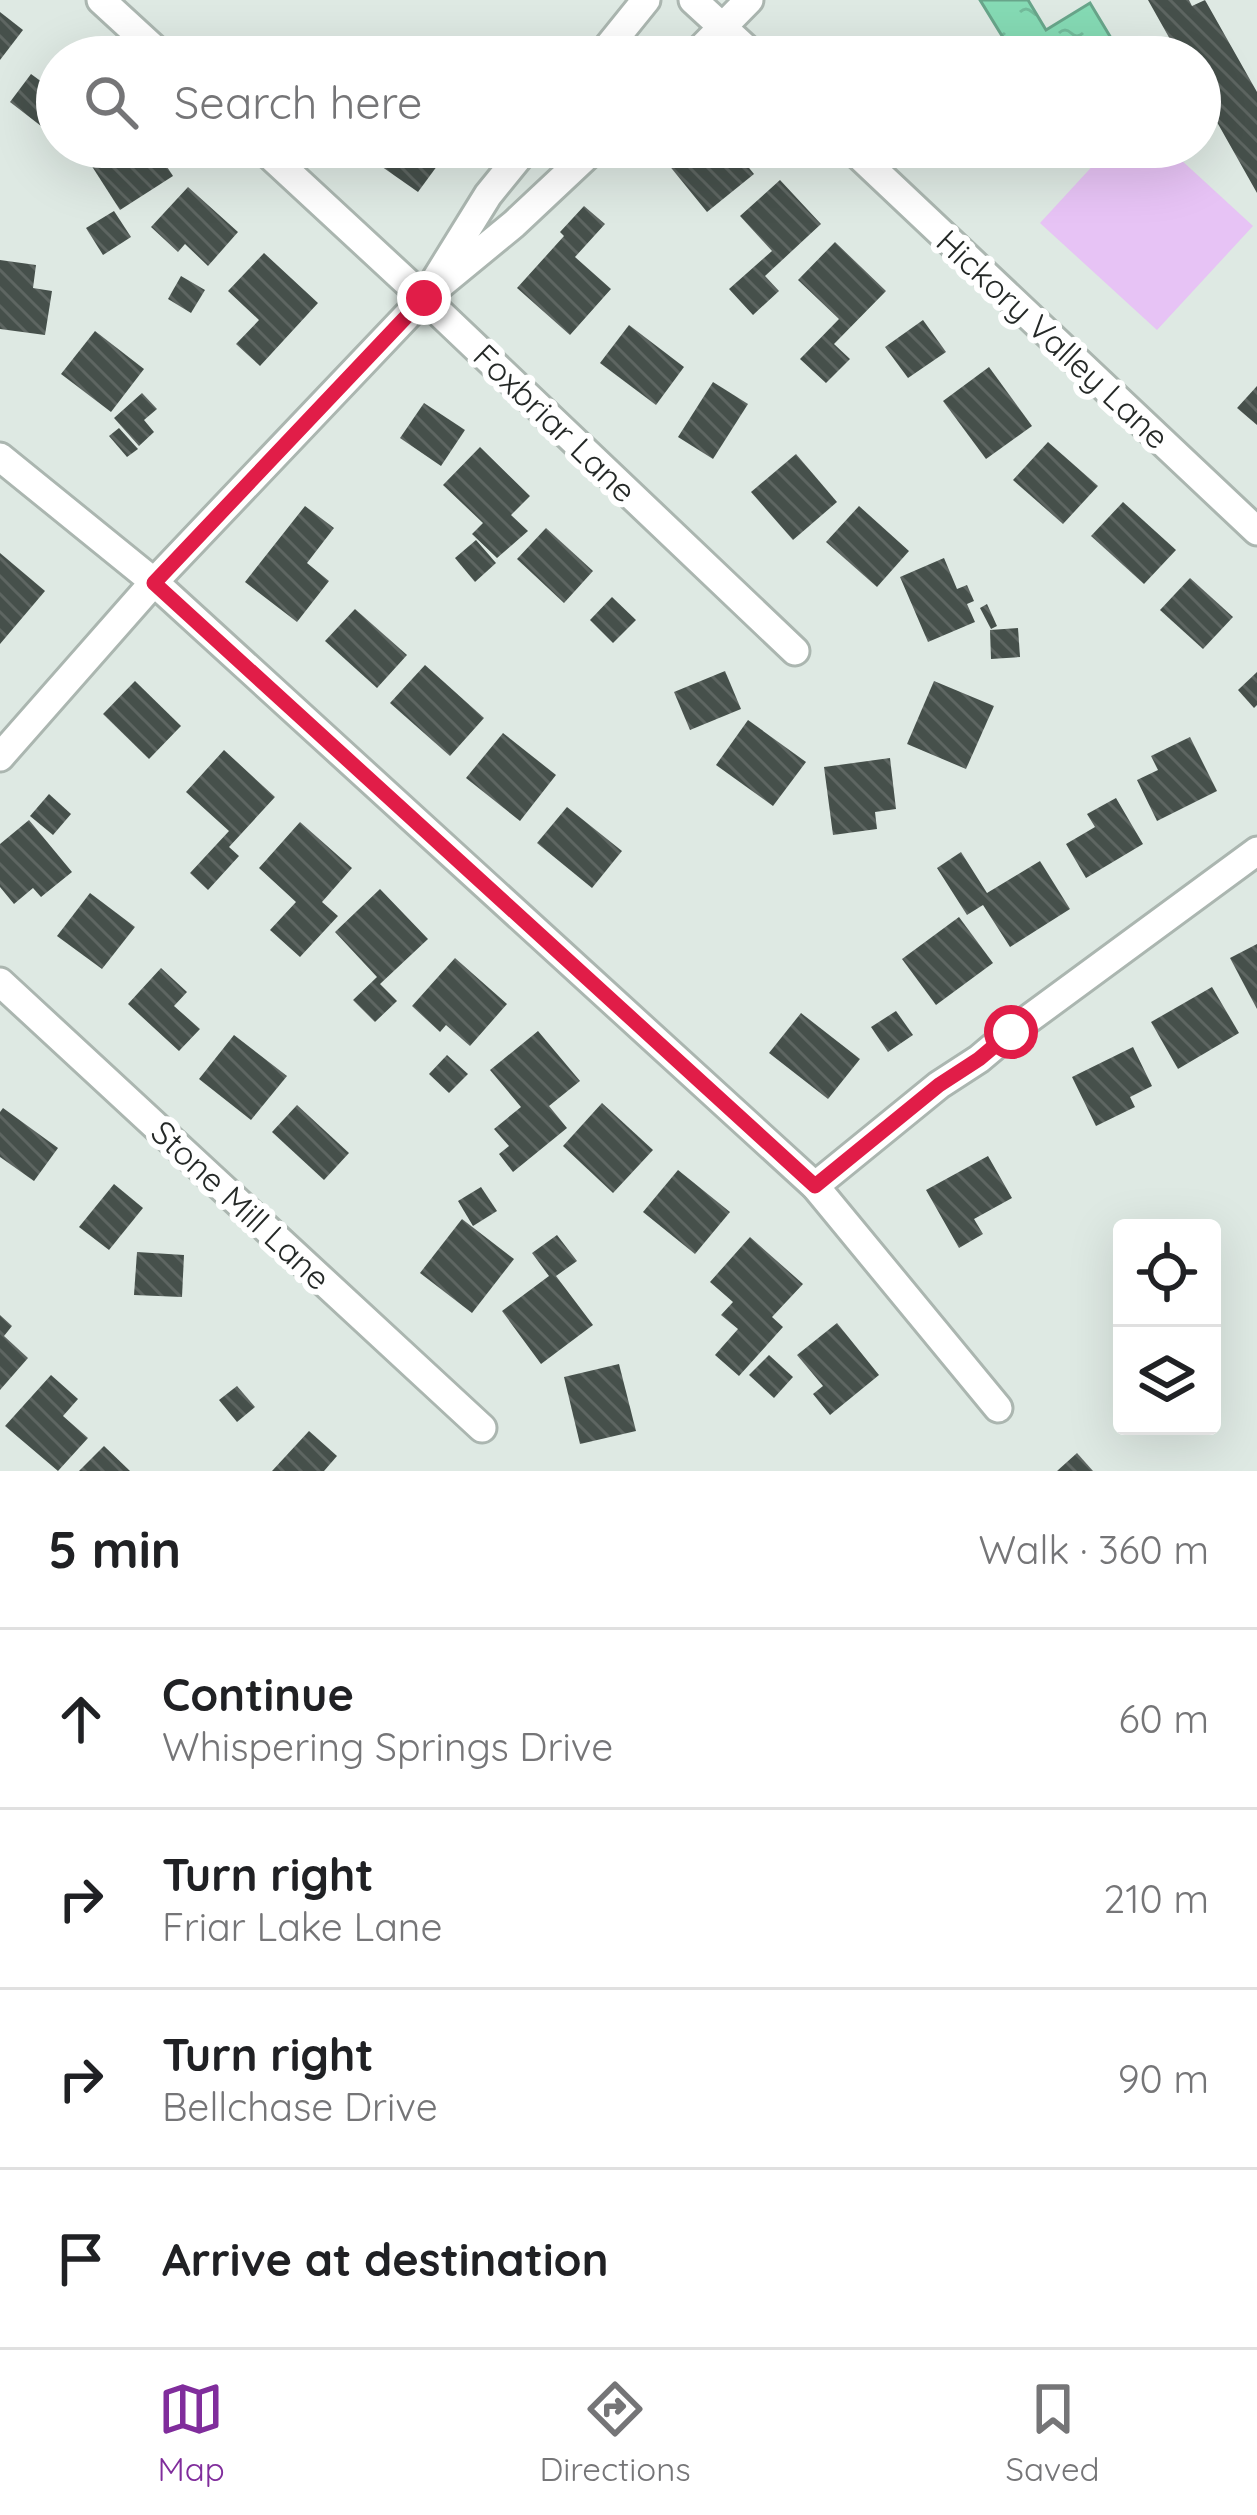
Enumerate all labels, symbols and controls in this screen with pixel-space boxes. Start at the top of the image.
search box [36,36,1221,168]
icon: search [78,69,144,135]
text: Search here [174,74,422,130]
street label: Hickory Valley Lane [929,220,1178,457]
route end [397,271,451,325]
street label: Foxbriar Lane [465,335,645,510]
route start [984,1005,1038,1059]
street label: Stone Mill Lane [143,1111,339,1298]
map controls [1113,1219,1221,1435]
button: locate [1113,1219,1221,1327]
button: layers [1113,1327,1221,1435]
text: 5 min [48,1517,181,1581]
text: Walk · 360 m [978,1525,1209,1574]
text: Continue [162,1666,354,1722]
icon: ahead [48,1686,114,1752]
text: 60 m [1119,1694,1209,1743]
text: Whispering Springs Drive [162,1722,613,1771]
text: Turn right [162,1846,374,1902]
icon: right [48,1866,114,1932]
text: 210 m [1104,1874,1209,1923]
text: Friar Lake Lane [162,1902,442,1951]
text: Turn right [162,2026,374,2082]
icon: right [48,2046,114,2112]
text: 90 m [1118,2054,1209,2103]
text: Bellchase Drive [162,2082,438,2131]
icon: arrive [48,2226,114,2292]
text: Arrive at destination [162,2231,608,2287]
tab: Map [157,2376,225,2489]
tab: Directions [539,2376,691,2489]
tab: Saved [1006,2376,1100,2489]

